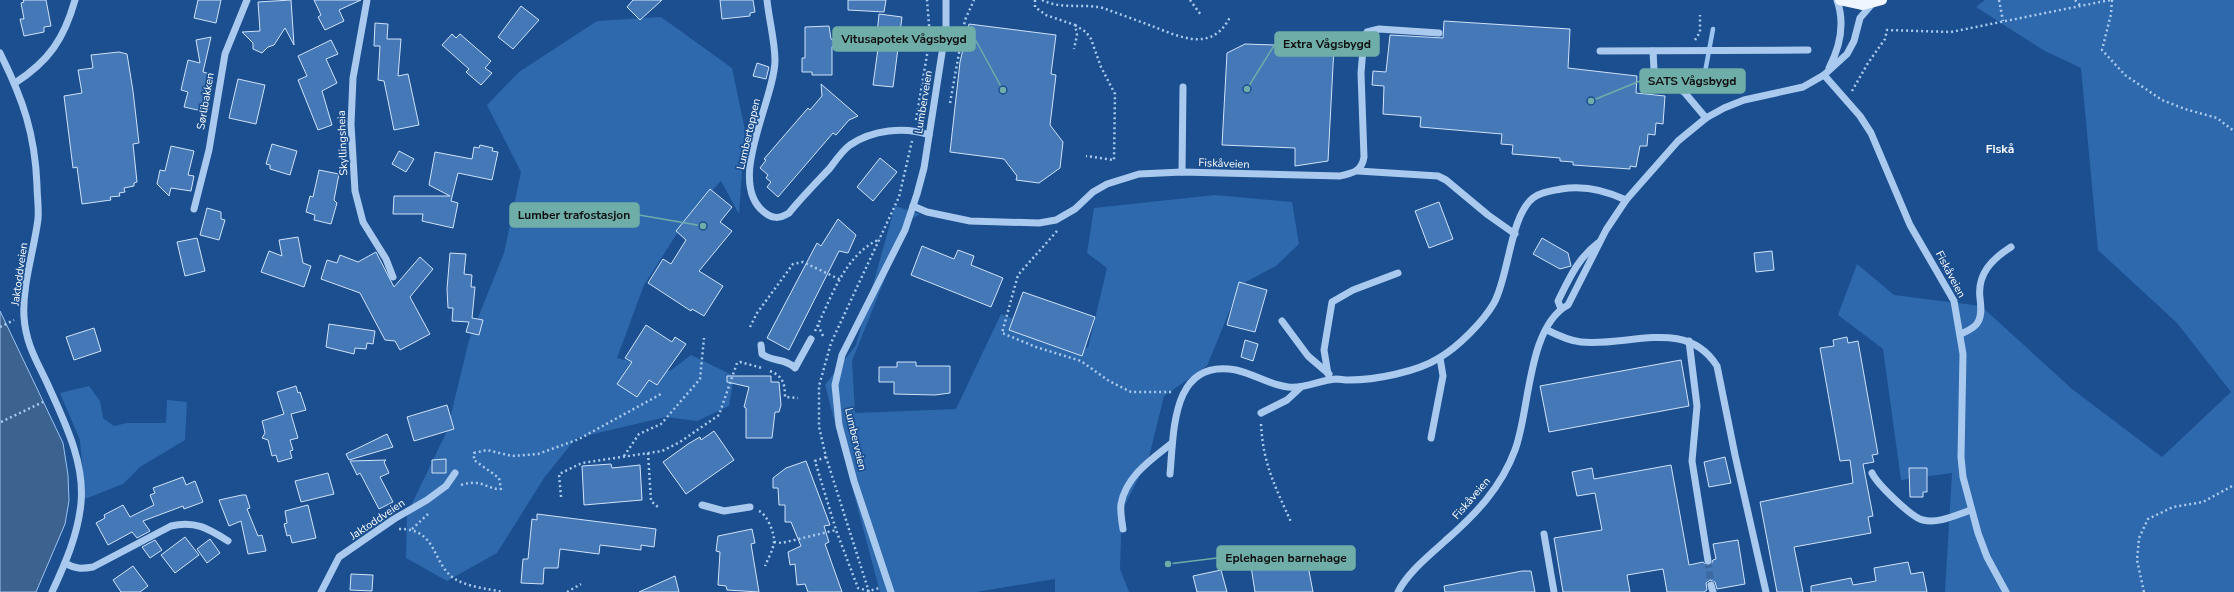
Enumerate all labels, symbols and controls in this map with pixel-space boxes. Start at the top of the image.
callout: Vitusapotek Vågsbygd [833,27,975,51]
text: Vitusapotek Vågsbygd [840,31,967,47]
callout: Extra Vågsbygd [1275,32,1379,56]
text: Extra Vågsbygd [1283,36,1371,52]
street label: Lumberveien [911,69,936,135]
callout: SATS Vågsbygd [1640,69,1745,93]
street label: Sørlibakken [193,71,218,131]
text: SATS Vågsbygd [1648,73,1736,89]
street label: Lumbertoppen [733,97,764,171]
street label: Skyllingsheia [334,110,351,176]
district label: Fiskå [1986,141,2014,157]
street label: Fiskåveien [1198,155,1250,172]
callout: Lumber trafostasjon [510,203,639,227]
text: Lumber trafostasjon [518,207,630,223]
street label: Jaktoddveien [8,242,31,308]
street label: Fiskåveien [1932,248,1969,300]
street label: Lumberveien [841,406,870,472]
street label: Fiskåveien [1449,474,1494,523]
street label: Jaktoddveien [346,495,408,544]
callout: Eplehagen barnehage [1217,546,1355,570]
text: Eplehagen barnehage [1225,550,1347,566]

